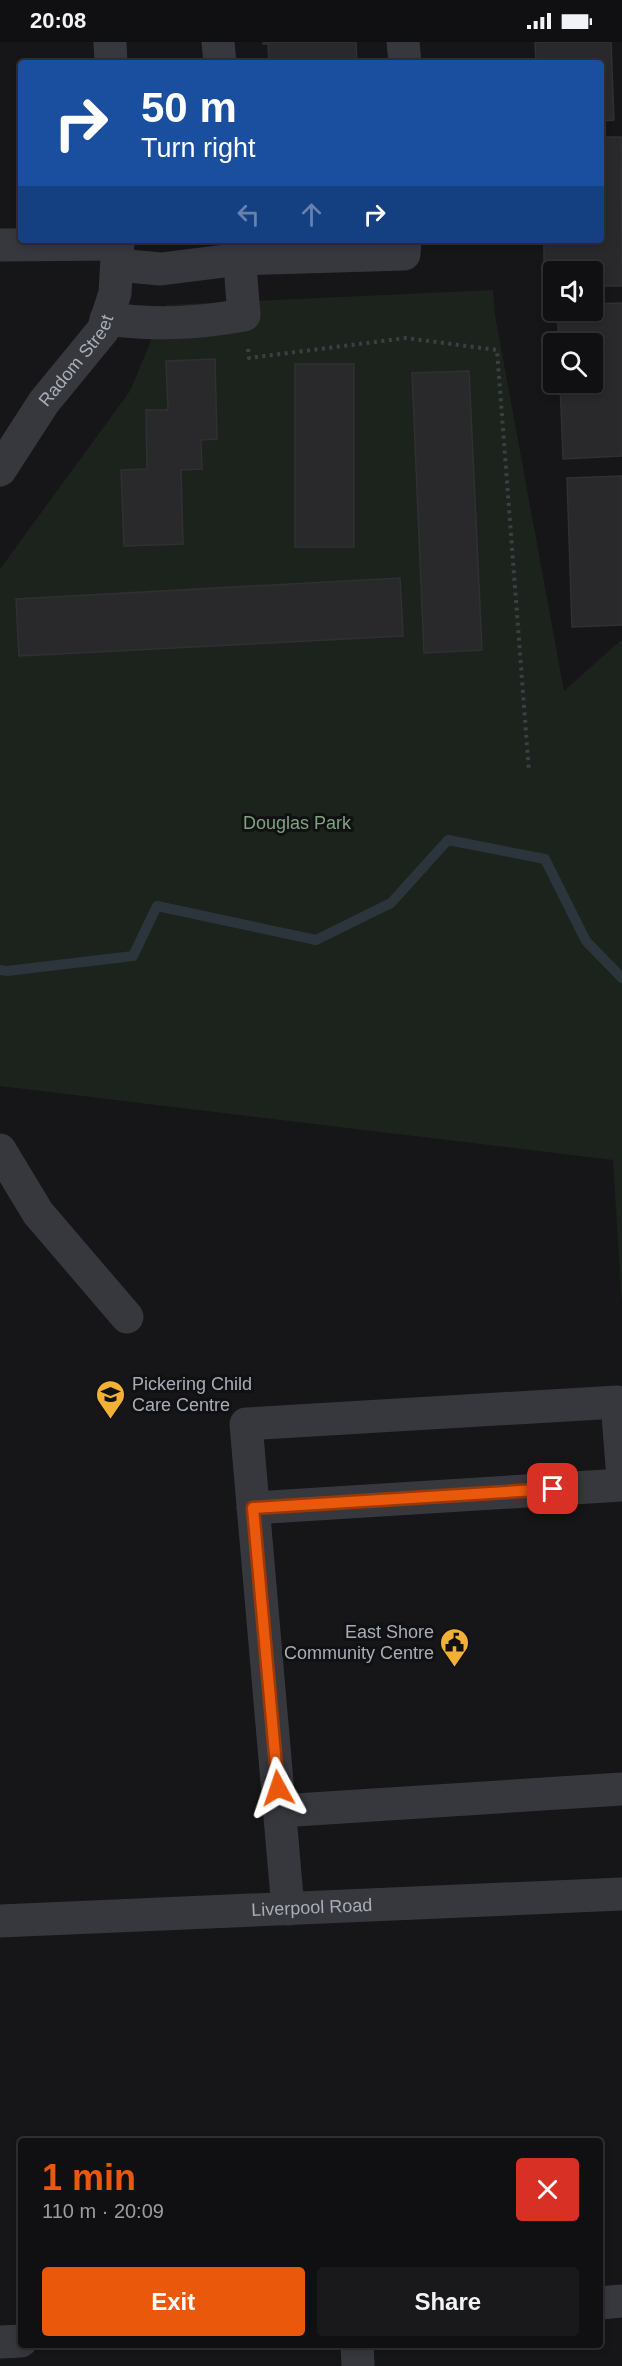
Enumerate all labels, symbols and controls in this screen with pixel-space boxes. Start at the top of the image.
text: 20:08 [30,8,86,33]
icon: right [42,84,120,162]
text: 50 m [141,84,237,131]
text: Turn right [141,133,256,163]
icon: left [232,198,265,231]
icon: ahead [295,198,328,231]
icon: right [358,198,391,231]
map controls [543,261,603,393]
button: sound [543,261,603,321]
street label: Radom Street [35,312,117,410]
button: search [543,333,603,393]
park label: Douglas Park [243,813,352,833]
place label: Pickering Child Care Centre [132,1374,252,1415]
school or university icon: Pickering Child Care Centre [95,1378,127,1420]
pin [527,1463,578,1514]
icon: arrive [536,1472,569,1505]
place label: East Shore Community Centre [284,1622,434,1663]
public building icon: East Shore Community Centre [439,1626,471,1668]
position arrow [246,1756,310,1820]
street label: Liverpool Road [251,1895,373,1920]
text: 1 min [42,2157,136,2198]
button: close [516,2158,579,2221]
text: 110 m · 20:09 [42,2200,164,2222]
button: Exit [42,2267,305,2336]
button: Share [317,2267,579,2336]

